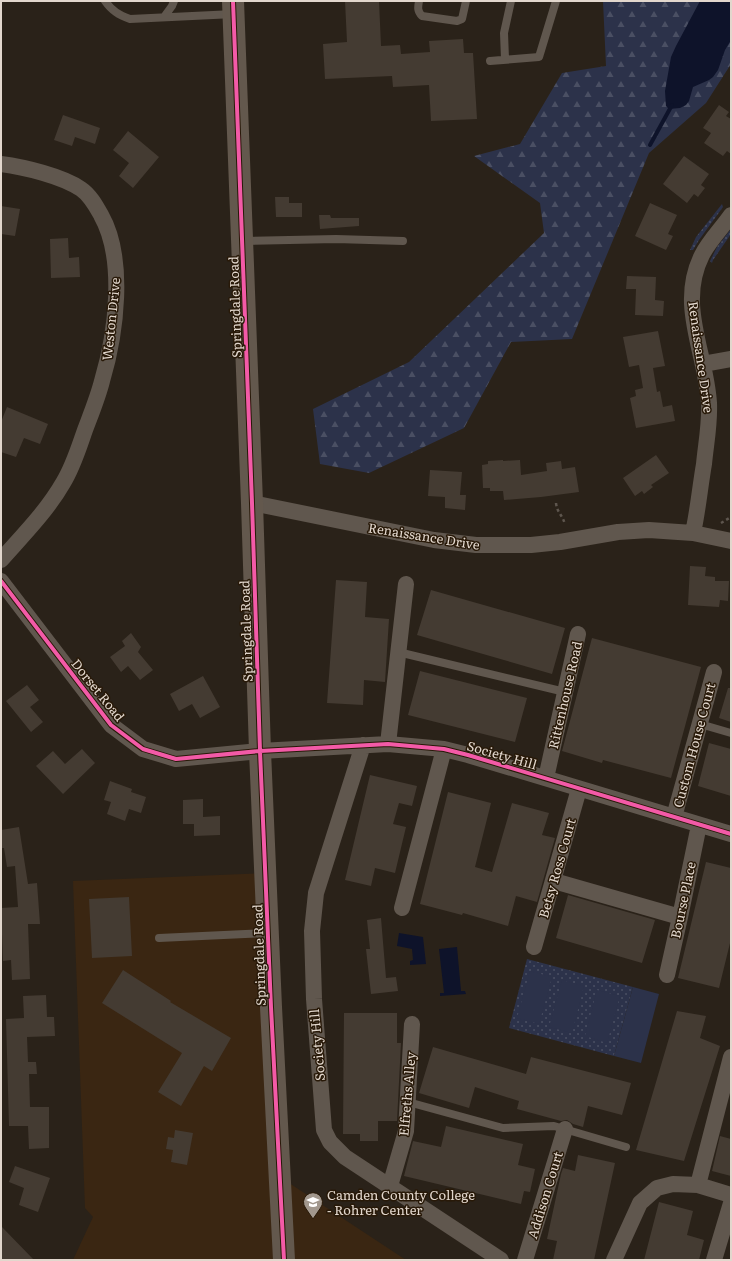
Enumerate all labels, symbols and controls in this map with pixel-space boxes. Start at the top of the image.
street label: Springdale Road [223,256,246,358]
street label: Weston Drive [97,276,124,361]
street label: Renaissance Drive [684,300,719,414]
street label: Renaissance Drive [367,517,481,554]
street label: Springdale Road [234,580,257,682]
street label: Rittenhouse Road [543,639,586,751]
street label: Dorset Road [67,654,130,725]
street label: Custom House Court [668,679,720,810]
street label: Society Hill [465,735,540,774]
street label: Betsy Ross Court [533,815,580,920]
street label: Bourse Place [665,860,700,940]
street label: Springdale Road [247,904,270,1006]
street label: Society Hill [304,1008,329,1082]
street label: Elfreths Alley [393,1051,420,1137]
street label: Addison Court [522,1148,567,1241]
place label: Camden County College - Rohrer Center [327,1185,475,1219]
school or university icon: Camden County College - Rohrer Center [302,1191,324,1219]

